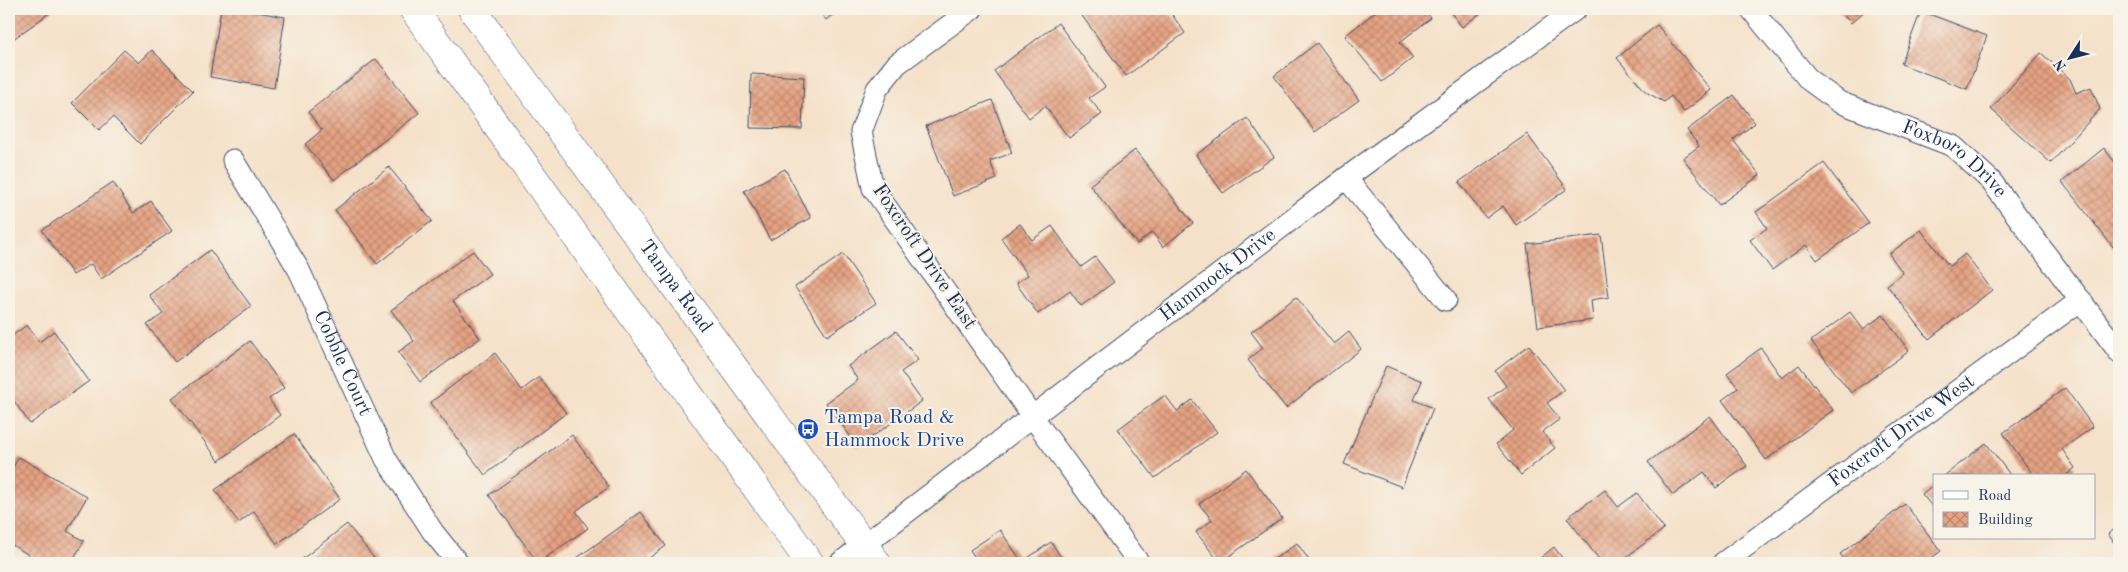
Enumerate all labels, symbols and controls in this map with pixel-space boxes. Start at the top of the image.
north arrow [2046,32,2096,82]
text: N [2051,56,2069,73]
street label: Foxboro Drive [1899,117,2010,202]
street label: Foxcroft Drive East [868,181,980,333]
street label: Hammock Drive [1156,225,1280,326]
street label: Tampa Road [635,237,715,337]
street label: Cobble Court [309,308,375,419]
street label: Foxcroft Drive West [1825,372,1979,492]
place label: Tampa Road & Hammock Drive [824,408,964,451]
bus stop icon: Tampa Road & Hammock Drive [796,417,820,441]
legend [1933,474,2096,540]
text: Road [1978,489,2012,504]
text: Building [1978,513,2033,528]

